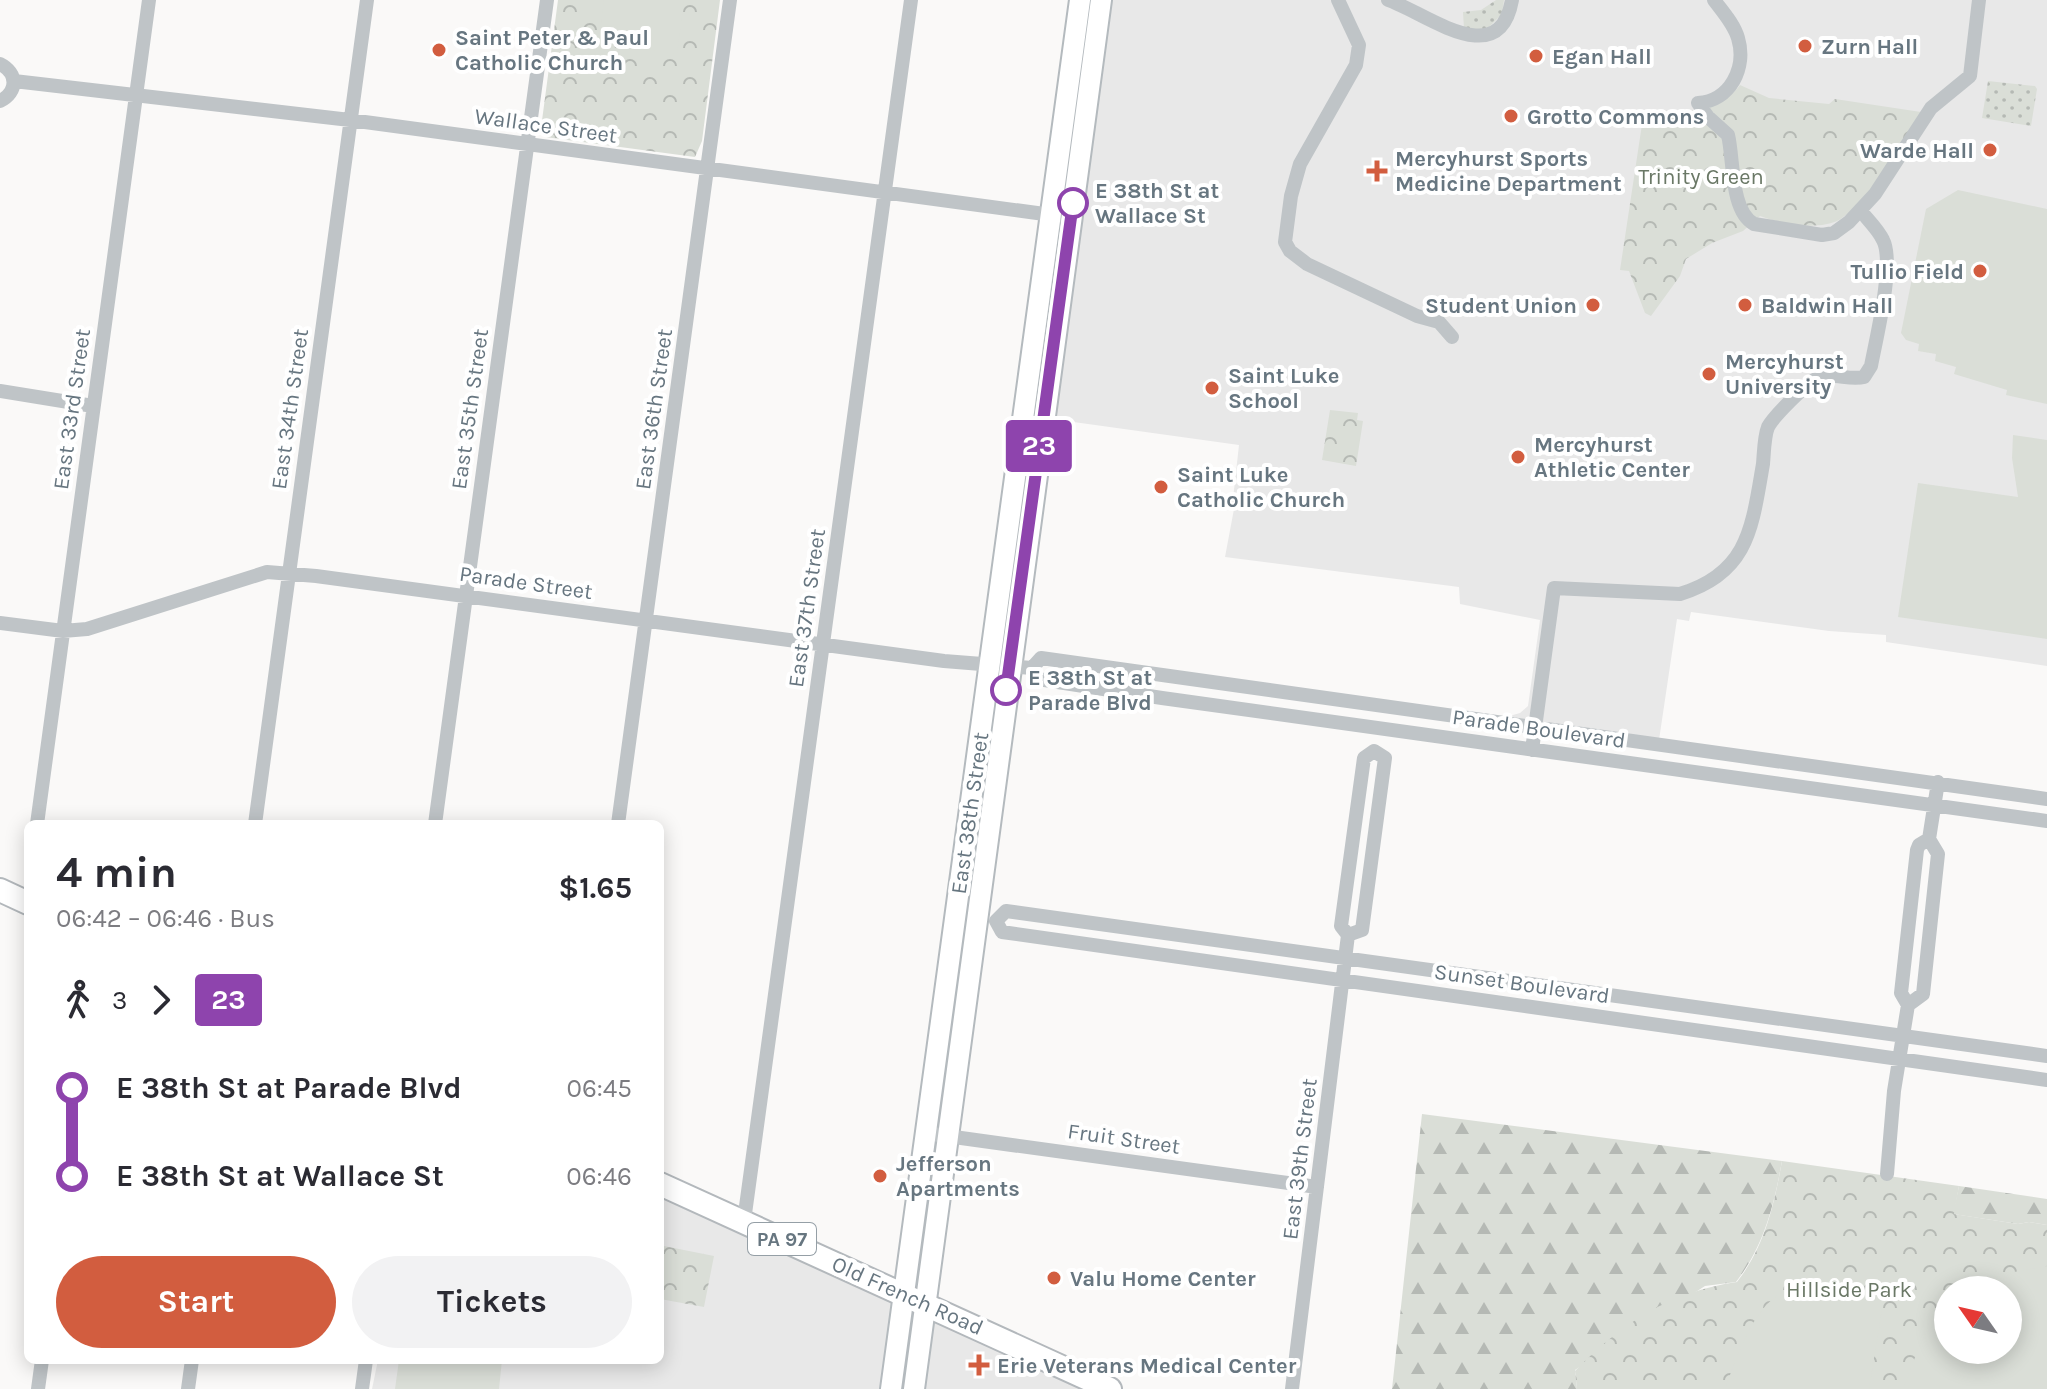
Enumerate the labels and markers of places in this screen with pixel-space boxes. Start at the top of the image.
place label: Saint Peter & Paul Catholic Church [455,25,649,76]
place label: Zurn Hall [1821,34,1918,60]
marker: Zurn Hall [1796,37,1814,55]
marker: Saint Peter & Paul Catholic Church [430,41,448,59]
place label: Egan Hall [1552,44,1652,70]
marker: Egan Hall [1527,47,1545,65]
place label: Grotto Commons [1527,104,1704,130]
marker: Grotto Commons [1502,107,1520,125]
place label: Warde Hall [1860,138,1974,164]
marker: Warde Hall [1981,141,1999,159]
place label: Mercyhurst Sports Medicine Department [1395,146,1622,197]
marker: Mercyhurst Sports Medicine Department [1366,160,1388,182]
place label: E 38th St at Wallace St [1095,178,1219,229]
marker: E 38th St at Wallace St [1058,188,1088,218]
place label: Tullio Field [1851,259,1964,285]
marker: Tullio Field [1971,262,1989,280]
place label: Student Union [1425,293,1577,319]
place label: Baldwin Hall [1761,293,1893,319]
marker: Student Union [1584,296,1602,314]
marker: Baldwin Hall [1736,296,1754,314]
place label: Mercyhurst University [1725,349,1844,400]
place label: Saint Luke School [1228,363,1339,414]
marker: Mercyhurst University [1700,365,1718,383]
marker: Saint Luke School [1203,379,1221,397]
place label: Mercyhurst Athletic Center [1534,432,1690,483]
marker: Mercyhurst Athletic Center [1509,448,1527,466]
place label: Saint Luke Catholic Church [1177,462,1345,513]
marker: Saint Luke Catholic Church [1152,478,1170,496]
place label: E 38th St at Parade Blvd [1028,665,1152,716]
marker: E 38th St at Parade Blvd [991,675,1021,705]
place label: Jefferson Apartments [896,1151,1020,1202]
marker: Jefferson Apartments [871,1167,889,1185]
place label: Valu Home Center [1070,1266,1256,1292]
marker: Valu Home Center [1045,1269,1063,1287]
place label: Erie Veterans Medical Center [997,1353,1297,1379]
marker: Erie Veterans Medical Center [968,1354,990,1376]

